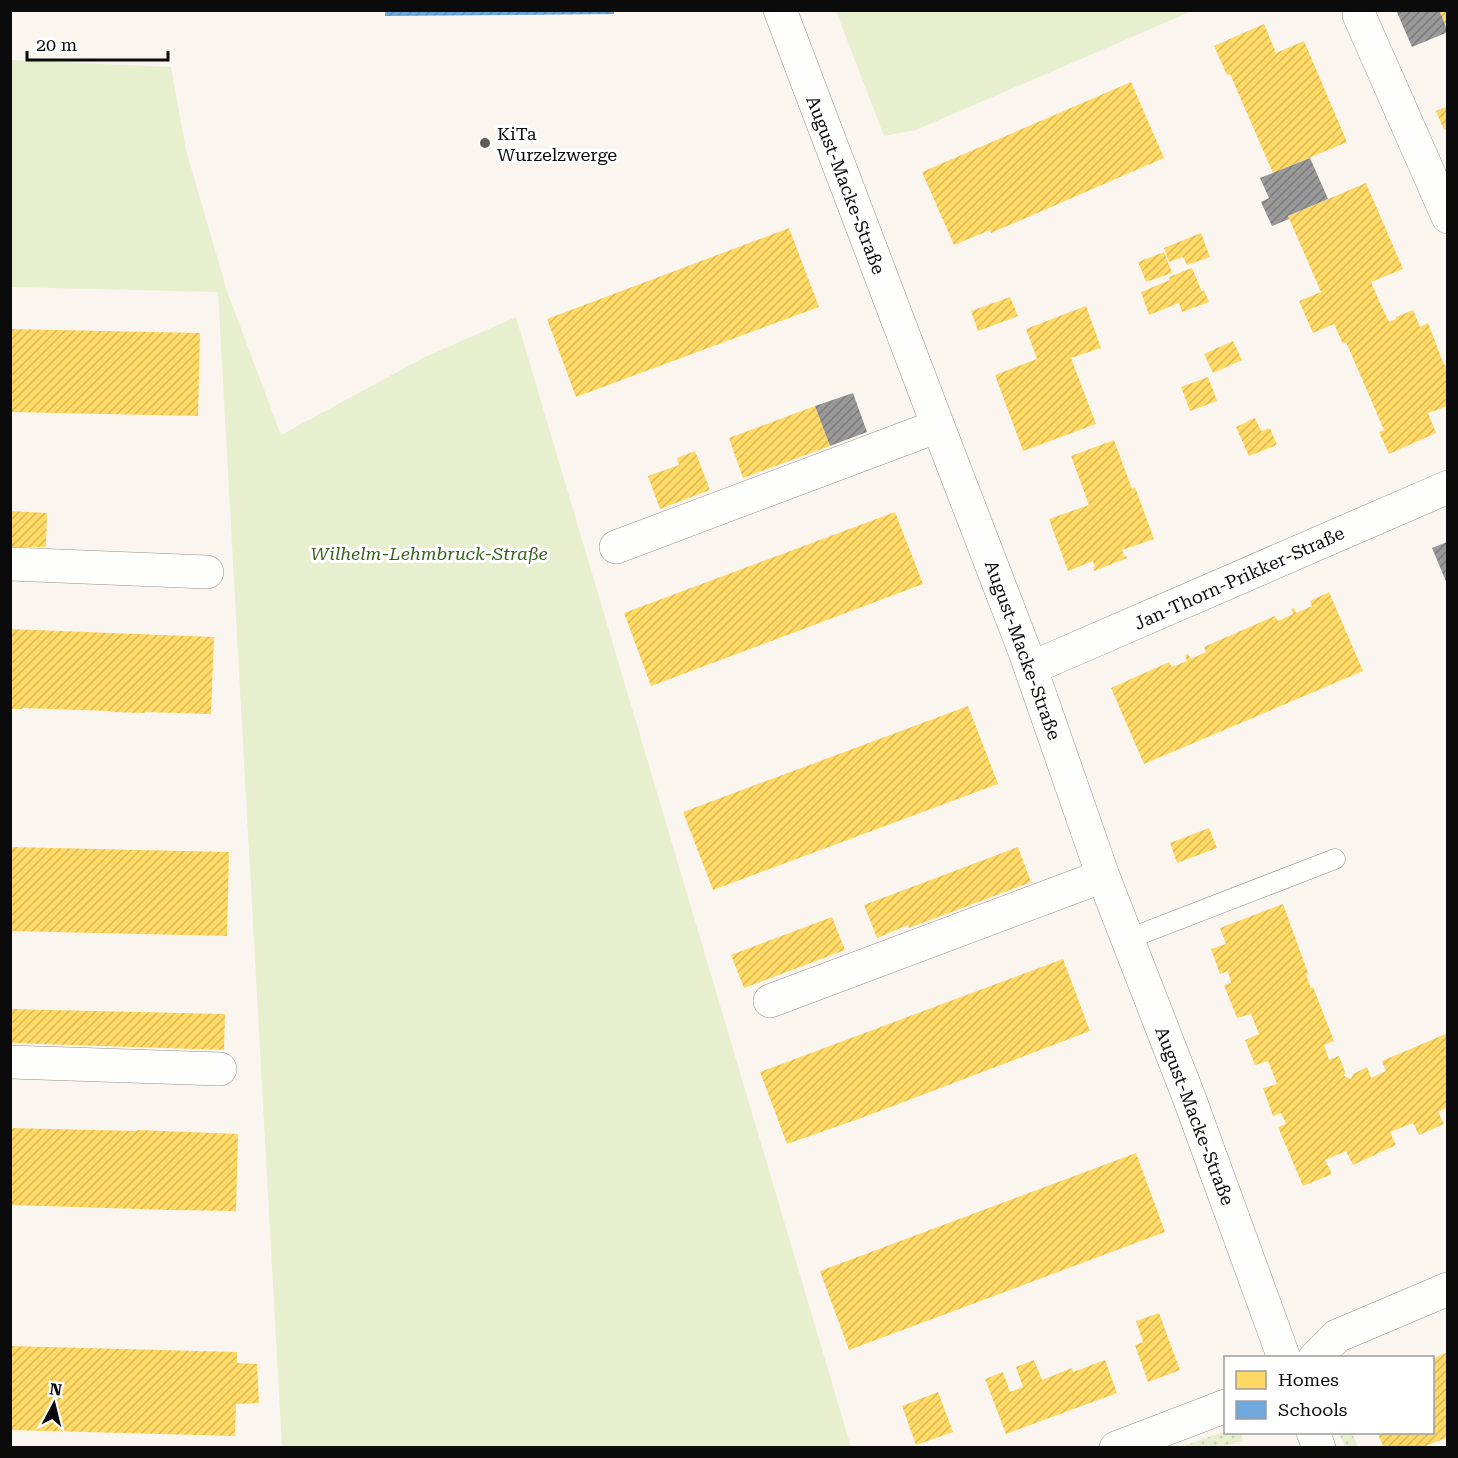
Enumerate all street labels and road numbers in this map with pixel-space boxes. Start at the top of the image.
street label: August-Macke-Straße [802,93,890,277]
street label: Jan-Thorn-Prikker-Straße [1131,522,1347,634]
street label: August-Macke-Straße [981,557,1065,743]
street label: August-Macke-Straße [1151,1024,1239,1208]

